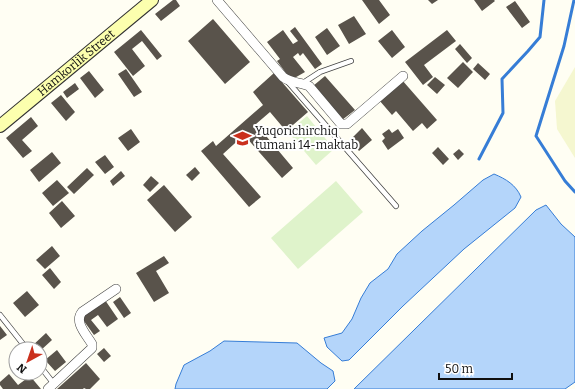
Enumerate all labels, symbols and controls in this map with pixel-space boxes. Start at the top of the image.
street label: Hamkorlik Street [35,26,118,99]
place label: Yuqorichirchiq tumani 14-maktab [255,124,358,152]
school or university icon: Yuqorichirchiq tumani 14-maktab [232,128,252,148]
north arrow [8,341,48,381]
scale bar [439,355,512,381]
text: N [14,360,29,376]
text: 50 m [445,362,474,376]

